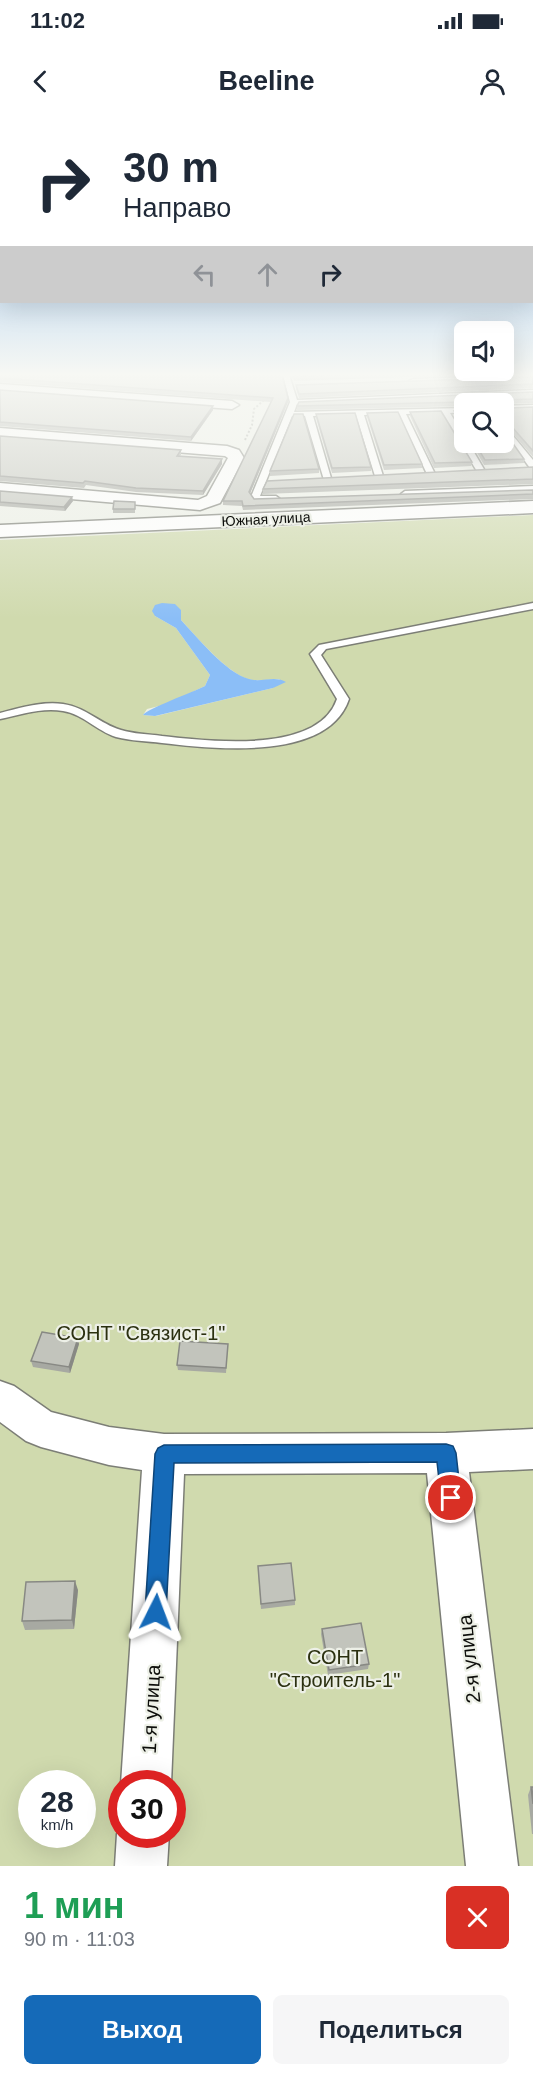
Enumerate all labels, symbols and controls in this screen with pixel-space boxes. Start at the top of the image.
text: 11:02 [30,8,85,33]
icon: back [24,65,57,98]
icon: person [476,65,509,98]
text: Beeline [218,66,315,96]
icon: right [24,144,102,222]
text: 30 m [123,144,219,191]
text: Направо [123,193,231,223]
icon: left [188,258,221,291]
icon: ahead [251,258,284,291]
icon: right [314,258,347,291]
map controls [454,321,514,453]
button: sound [454,321,514,381]
button: search [454,393,514,453]
street label: Южная улица [221,509,311,529]
park label: СОНТ "Связист-1" [57,1322,225,1344]
pin [425,1472,476,1523]
icon: arrive [434,1481,467,1514]
position arrow [124,1580,188,1644]
street label: 2-я улица [453,1613,485,1704]
park label: СОНТ "Строитель-1" [270,1646,400,1691]
street label: 1-я улица [138,1663,164,1754]
speed limit sign: 30 [108,1770,186,1848]
text: 28 [40,1785,74,1818]
text: km/h [41,1816,73,1833]
text: 1 мин [24,1885,125,1926]
button: close [446,1886,509,1949]
text: 90 m · 11:03 [24,1928,135,1950]
button: Выход [24,1995,261,2064]
button: Поделиться [273,1995,509,2064]

